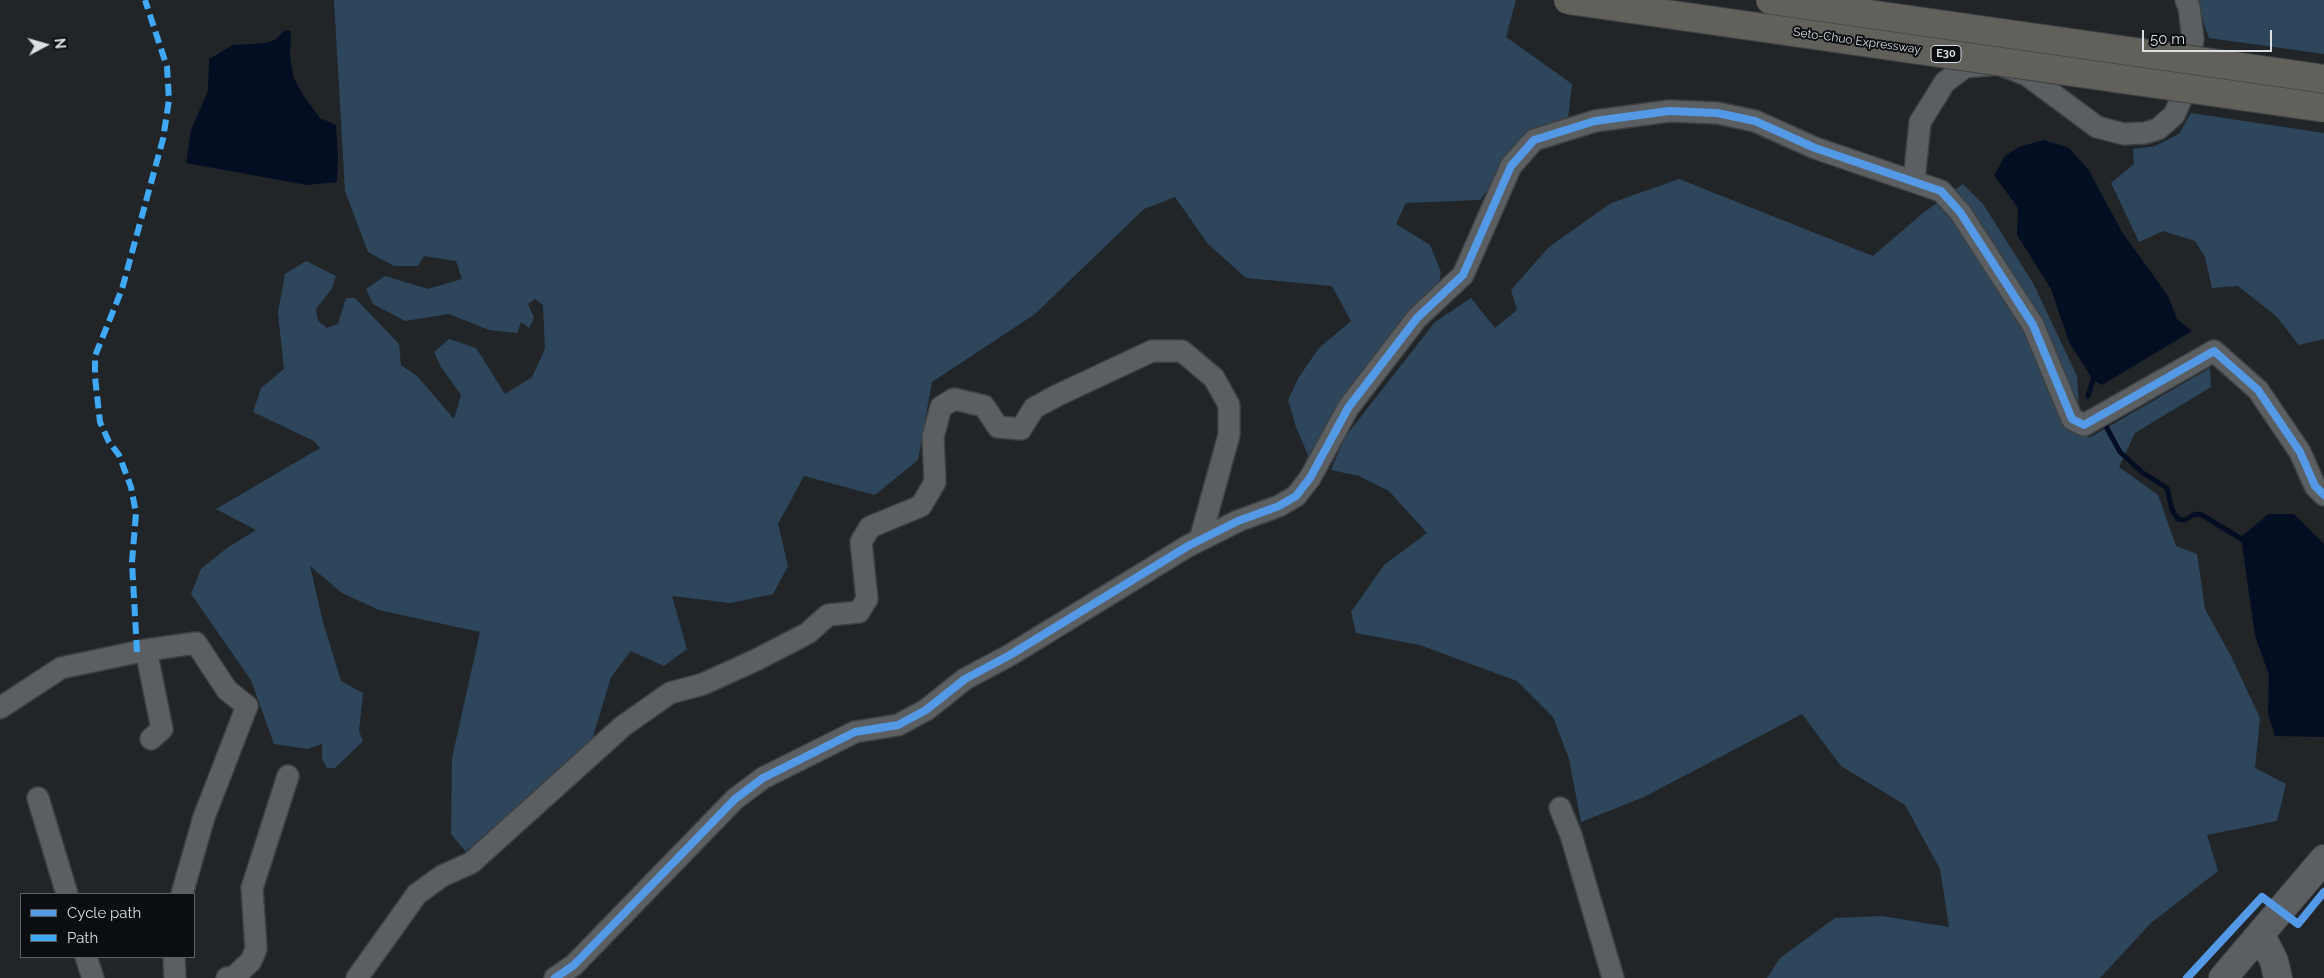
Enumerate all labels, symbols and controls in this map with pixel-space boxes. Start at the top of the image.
north arrow [20,20,70,70]
scale bar [2144,20,2274,52]
street label: Seto-Chuo Expressway [1792,25,1922,57]
text: 50 m [2150,30,2185,48]
text: N [51,37,68,50]
road number: E30 [1931,46,1961,62]
legend [20,893,195,958]
text: Cycle path [67,904,141,922]
text: Path [67,929,98,947]

